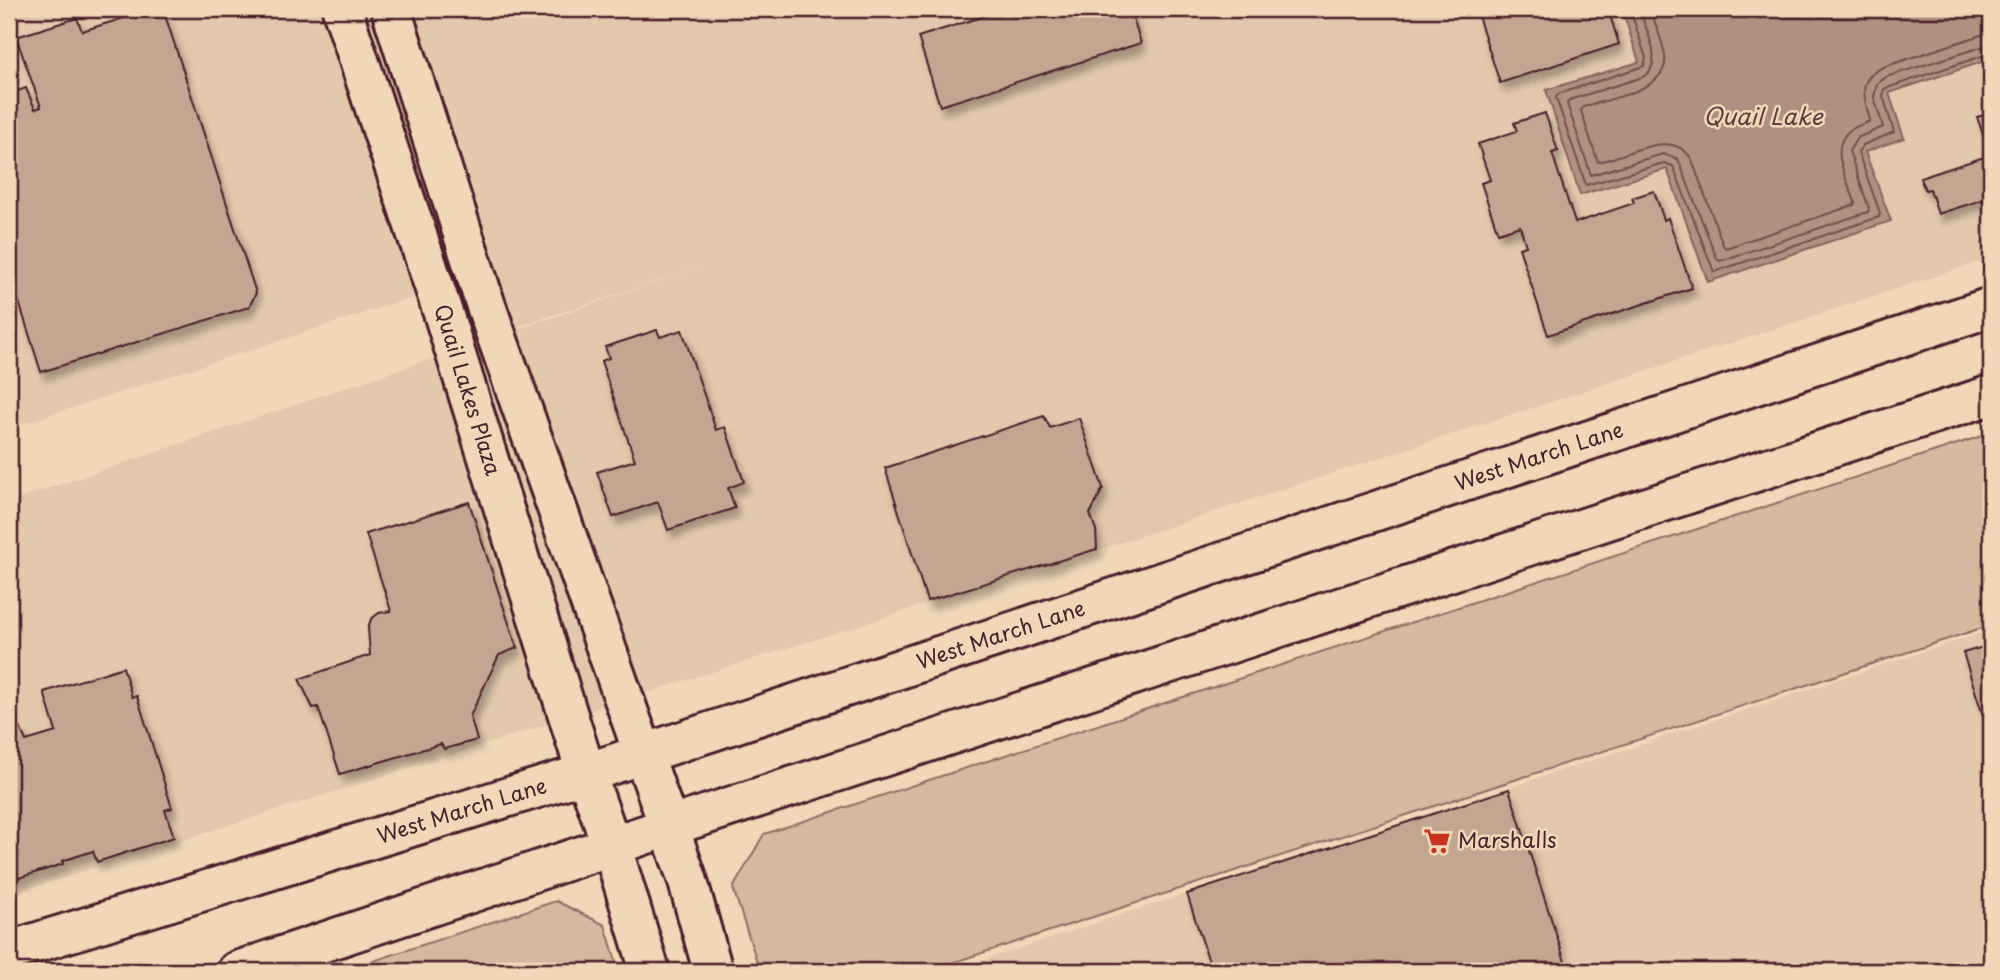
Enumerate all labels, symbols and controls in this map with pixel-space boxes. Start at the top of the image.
water label: Quail Lake [1703,98,1825,133]
street label: Quail Lakes Plaza [427,300,511,480]
street label: West March Lane [1450,412,1627,498]
street label: West March Lane [912,591,1089,676]
street label: West March Lane [373,768,550,851]
place label: Marshalls [1458,823,1557,855]
supermarket icon: Marshalls [1422,826,1452,856]

